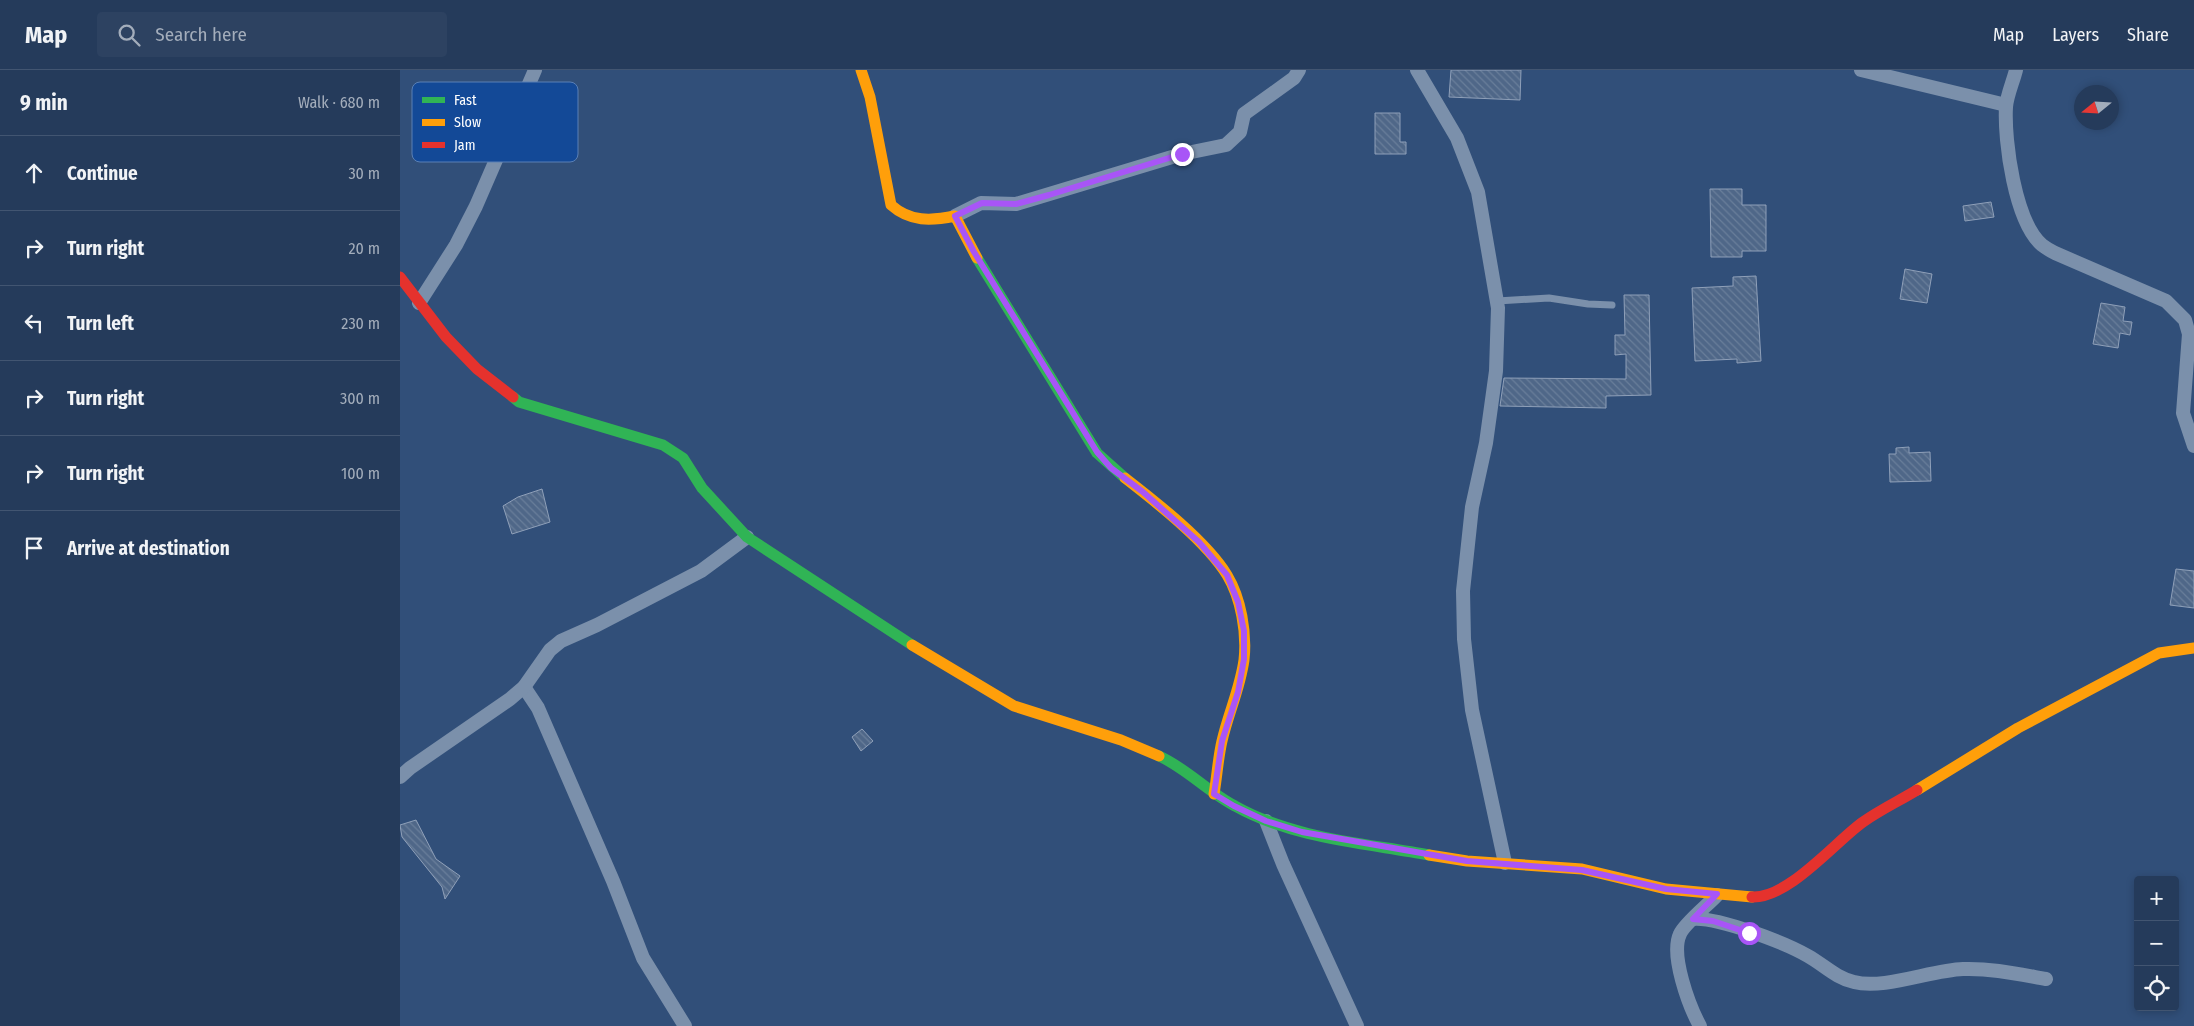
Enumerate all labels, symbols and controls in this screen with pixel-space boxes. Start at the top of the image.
search box [97,12,447,57]
text: Map [25,21,67,49]
icon: search [115,21,143,49]
text: Search here [155,23,247,46]
text: Map [1993,24,2024,46]
text: Layers [2052,24,2099,46]
text: Share [2127,24,2169,46]
legend [412,82,578,162]
north arrow [2074,85,2119,130]
text: 9 min [20,90,68,116]
text: Fast [454,92,477,109]
text: Walk · 680 m [298,93,380,112]
text: Slow [454,114,481,131]
text: Jam [454,137,475,154]
route end [1171,143,1194,166]
icon: ahead [20,159,48,187]
text: Continue [67,162,138,185]
text: 30 m [348,164,380,183]
icon: right [20,234,48,262]
text: Turn right [67,237,144,260]
text: 20 m [349,239,380,258]
icon: left [20,309,48,337]
text: Turn left [67,312,134,335]
text: 230 m [341,314,380,333]
icon: right [20,384,48,412]
text: Turn right [67,387,144,410]
text: 300 m [340,389,380,408]
icon: right [20,459,48,487]
text: Turn right [67,462,144,485]
text: 100 m [341,464,380,483]
icon: arrive [20,534,48,562]
text: Arrive at destination [67,537,230,560]
map controls [2134,876,2179,1011]
button: + [2134,876,2179,921]
button: − [2134,921,2179,966]
route start [1738,922,1761,945]
button: locate [2134,966,2179,1011]

